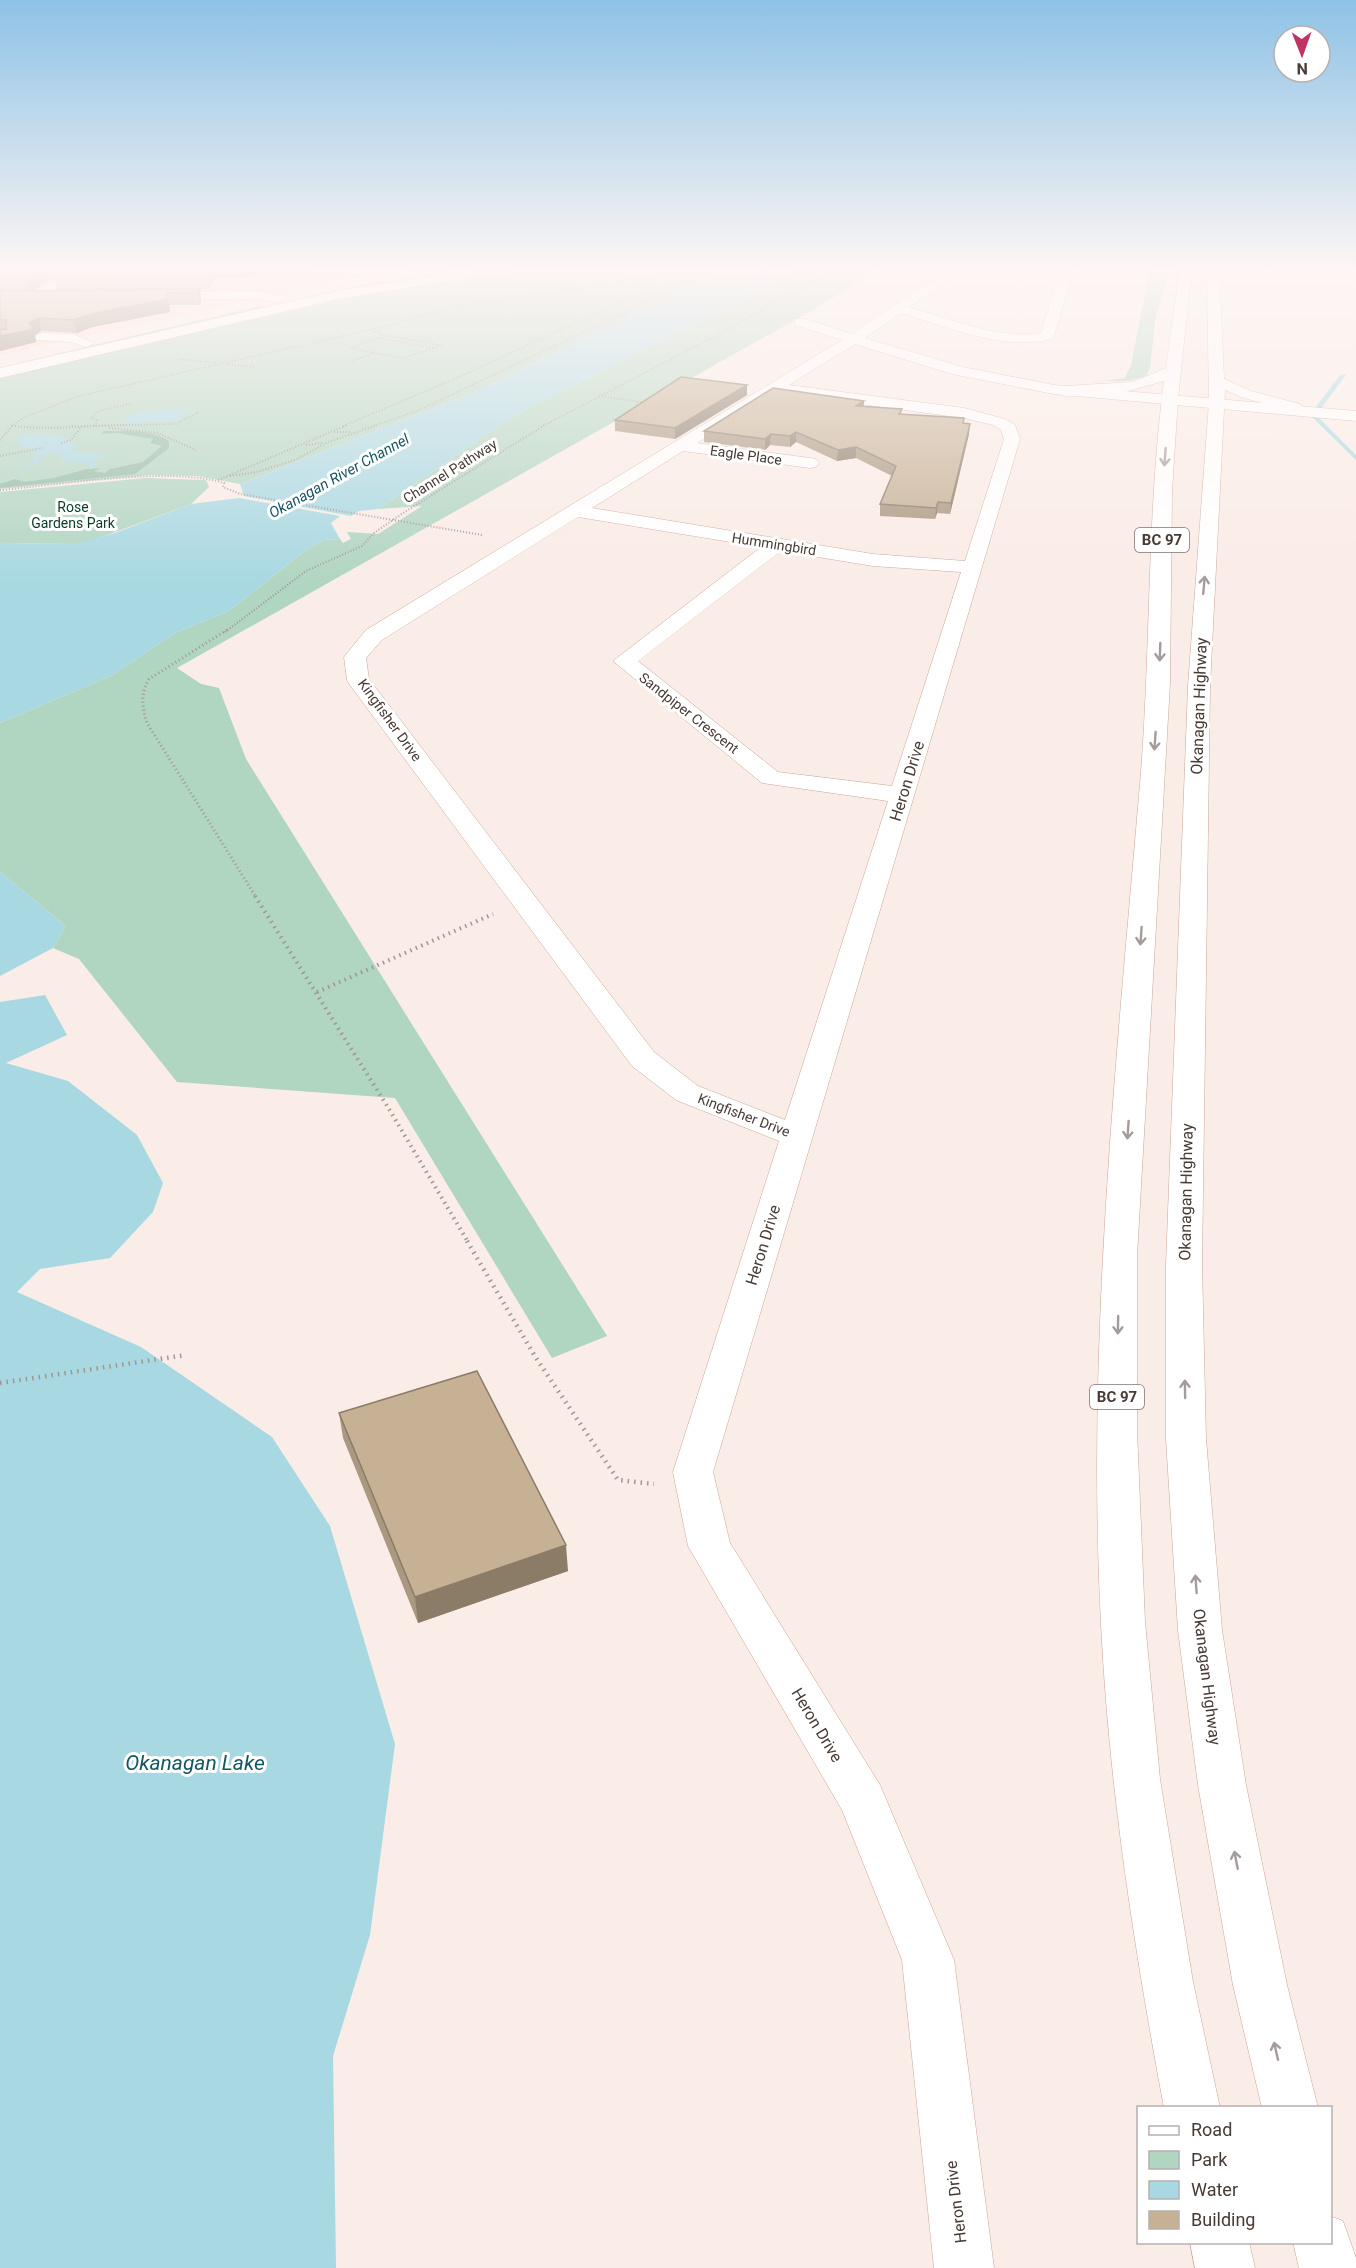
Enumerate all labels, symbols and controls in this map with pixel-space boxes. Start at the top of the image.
north arrow [1272,24,1332,84]
text: N [1296,59,1308,78]
water label: Okanagan River Channel [266,430,413,522]
street label: Channel Pathway [400,436,500,506]
street label: Eagle Place [709,442,783,468]
one-way arrow [1160,446,1171,466]
park label: Rose Gardens Park [31,499,116,531]
road number: BC 97 [1135,528,1189,552]
street label: Hummingbird [731,529,817,559]
one-way arrow [1199,576,1210,596]
street label: Okanagan Highway [1187,637,1211,775]
one-way arrow [1154,641,1166,661]
street label: Sandpiper Crescent [636,669,742,757]
street label: Kingfisher Drive [355,676,425,764]
one-way arrow [1149,731,1160,751]
street label: Heron Drive [886,739,928,823]
one-way arrow [1136,925,1147,945]
street label: Kingfisher Drive [696,1090,792,1140]
one-way arrow [1122,1120,1133,1140]
street label: Okanagan Highway [1175,1123,1197,1261]
street label: Heron Drive [742,1203,784,1287]
one-way arrow [1113,1314,1124,1334]
one-way arrow [1179,1380,1191,1400]
road number: BC 97 [1090,1385,1144,1409]
one-way arrow [1191,1574,1202,1594]
street label: Okanagan Highway [1189,1608,1225,1747]
street label: Heron Drive [787,1685,847,1765]
water label: Okanagan Lake [125,1751,265,1775]
one-way arrow [1230,1850,1241,1870]
one-way arrow [1270,2041,1281,2061]
legend [1137,2106,1332,2244]
text: Road [1191,2119,1232,2140]
text: Park [1191,2149,1228,2170]
street label: Heron Drive [942,2160,970,2244]
text: Water [1191,2179,1238,2200]
text: Building [1191,2209,1255,2230]

